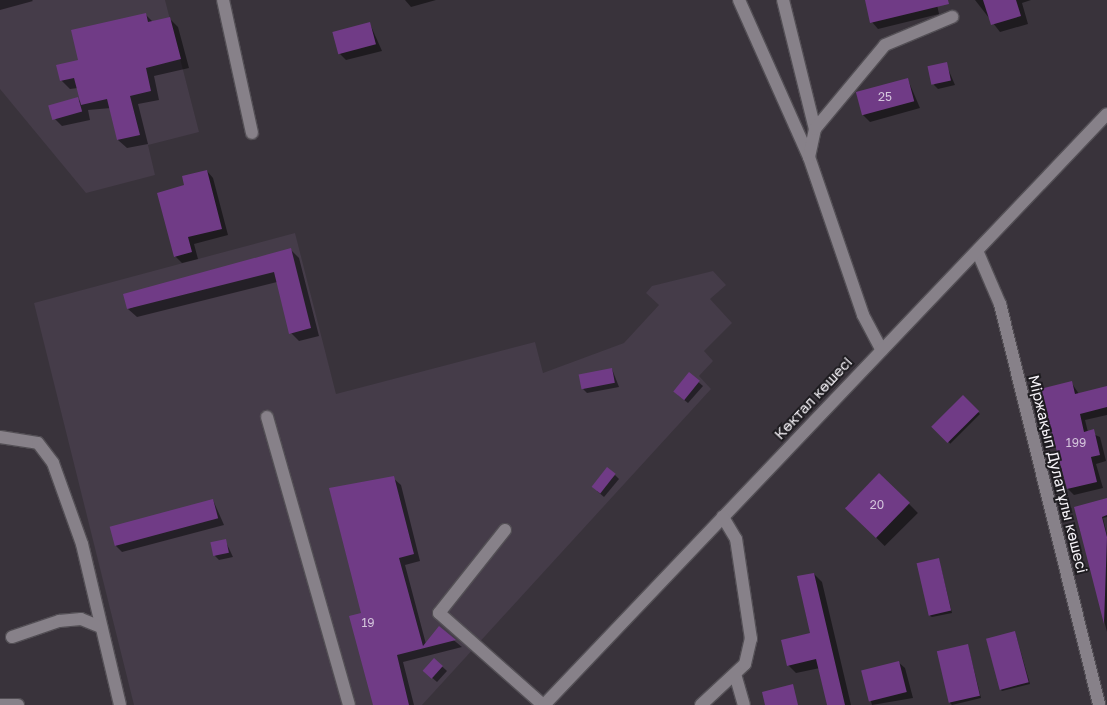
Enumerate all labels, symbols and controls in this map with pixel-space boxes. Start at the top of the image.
house number: 25 [878,90,892,104]
street label: Көктал көшесі [770,353,856,443]
street label: Міржақып Дулатұлы көшесі [1025,373,1091,575]
house number: 199 [1066,436,1086,450]
house number: 20 [870,498,884,512]
house number: 19 [361,616,375,630]

